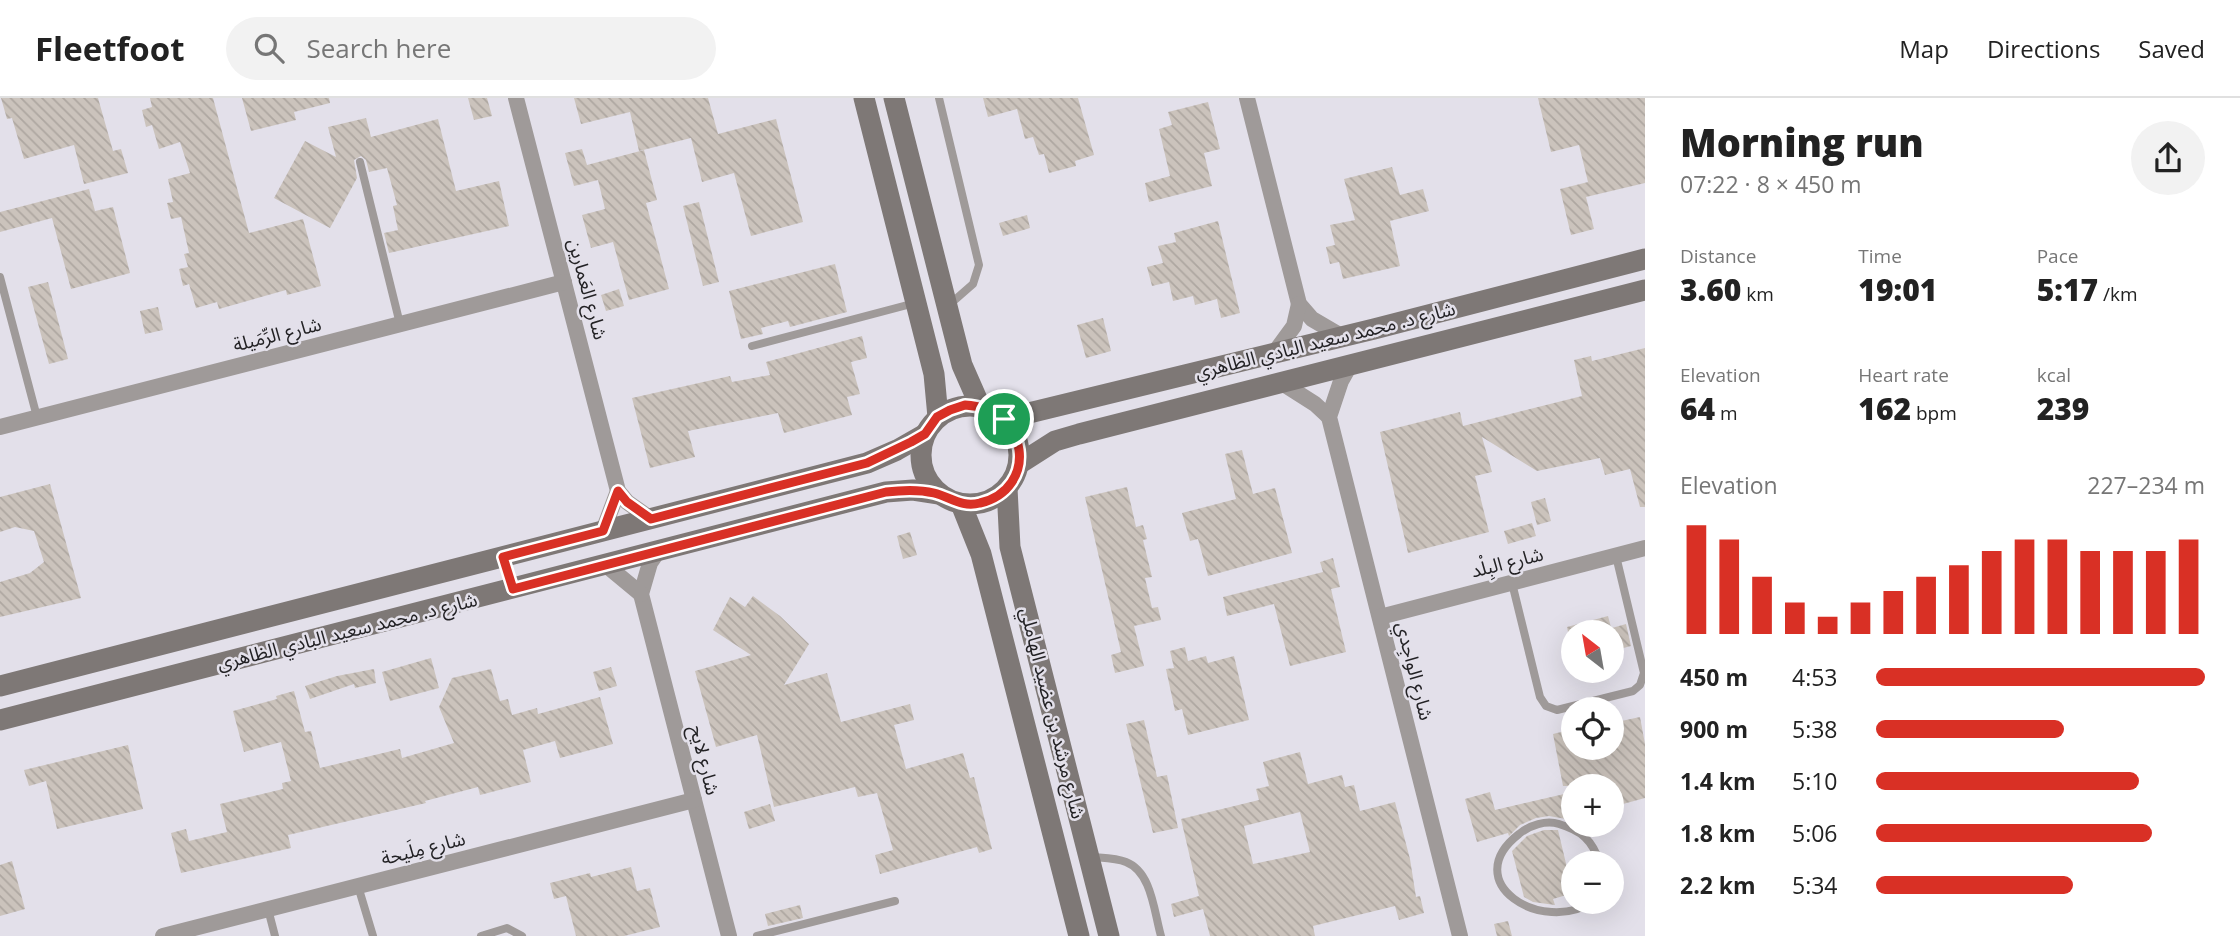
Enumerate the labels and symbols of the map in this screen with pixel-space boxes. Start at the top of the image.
street label: شارع العَمارين [561,236,614,343]
street label: شارع د. محمد سعيد البادي الظاهري [1192,295,1458,387]
street label: شارع الرِّمَيلة [230,310,324,358]
pin [974,389,1034,449]
street label: شارع البِلْد [1468,540,1546,585]
street label: شارع د. محمد سعيد البادي الظاهري [214,586,480,678]
street label: شارع مرشد بن عضيد الهاملي [1012,605,1092,822]
street label: شارع الواجِدي [1388,619,1440,724]
north arrow [1561,620,1624,682]
street label: شارع لايح [682,722,726,798]
street label: شارع مِلَيحة [378,825,468,872]

